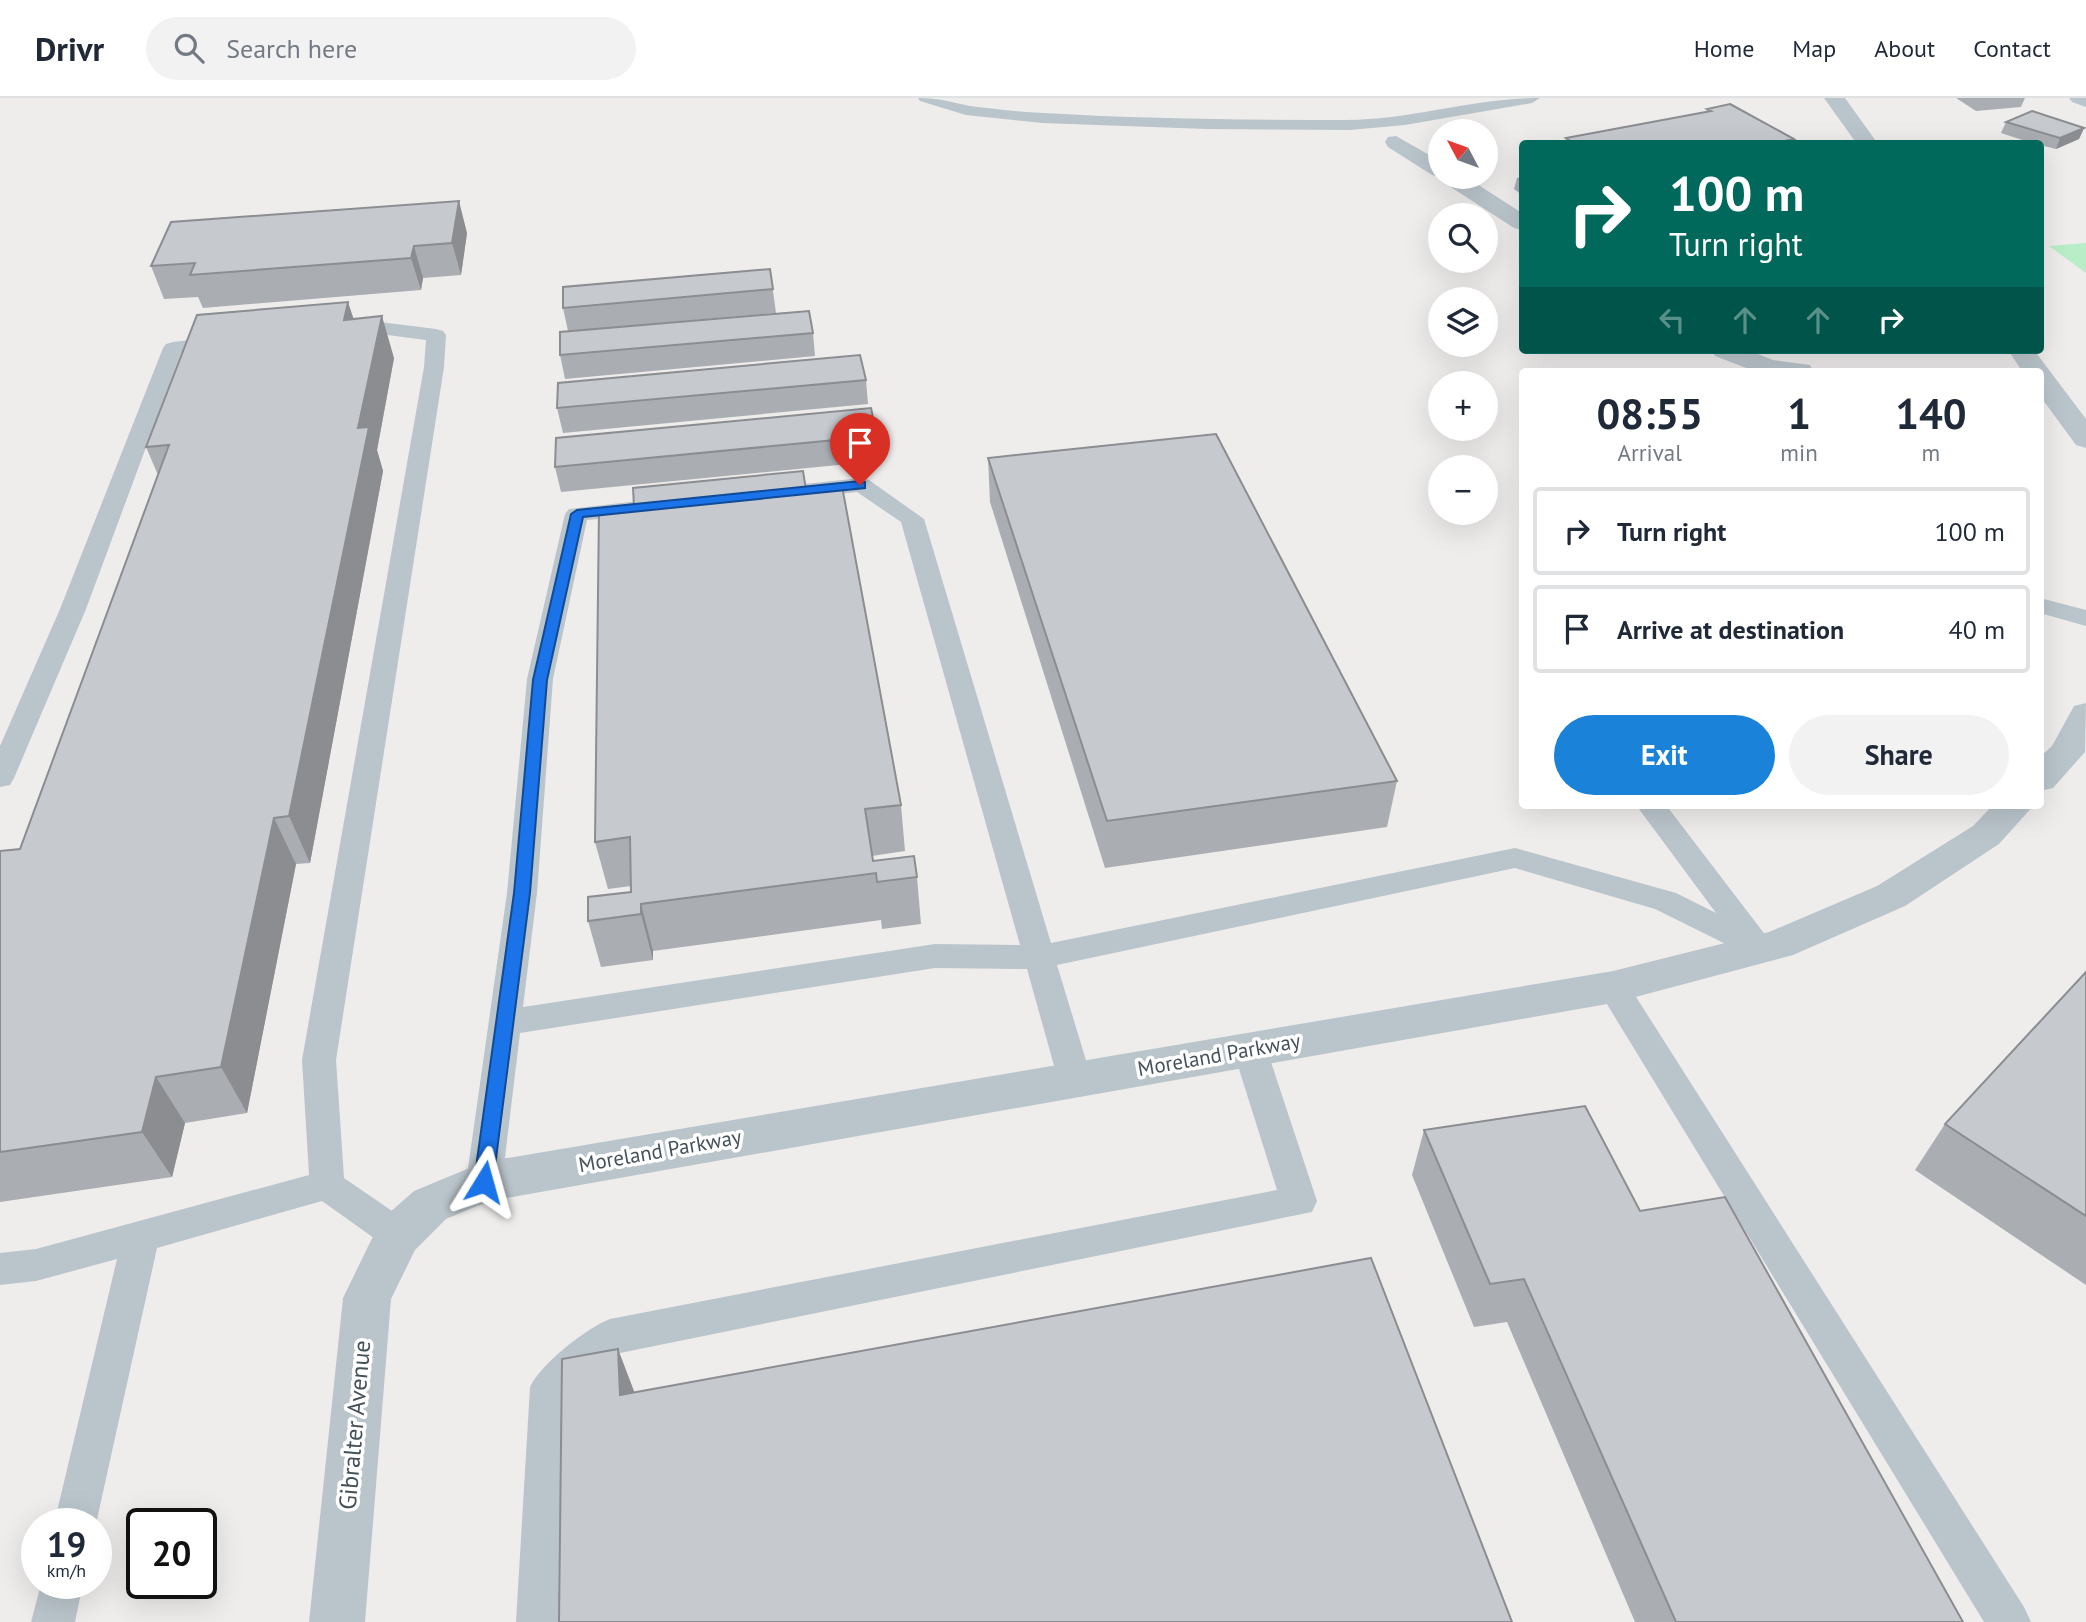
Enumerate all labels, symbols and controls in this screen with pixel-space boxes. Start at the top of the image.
search box [146,17,636,80]
text: Drivr [35,27,104,70]
icon: search [170,29,208,67]
text: Search here [226,32,357,65]
text: Home [1694,33,1754,64]
text: Map [1792,33,1836,64]
text: About [1874,33,1935,64]
text: Contact [1973,33,2051,64]
north arrow [1428,119,1498,189]
map controls [1428,119,1498,525]
text: 100 m [1669,161,1804,225]
icon: right [1554,168,1645,259]
button: search [1428,203,1498,273]
text: Turn right [1669,223,1803,265]
button: layers [1428,287,1498,357]
icon: left [1653,301,1691,339]
icon: ahead [1726,301,1764,339]
icon: ahead [1799,301,1837,339]
icon: right [1872,301,1910,339]
button: + [1428,371,1498,441]
text: 08:55 [1596,386,1703,441]
text: 1 [1787,386,1811,441]
text: 140 [1895,386,1967,441]
pin [830,413,890,485]
icon: arrive [841,424,879,462]
text: Arrival [1617,438,1682,467]
text: min [1780,438,1818,467]
text: m [1922,438,1940,467]
button: − [1428,455,1498,525]
icon: right [1558,512,1596,550]
text: Turn right [1617,515,1726,548]
text: 100 m [1934,515,2005,548]
icon: arrive [1558,610,1596,648]
text: Arrive at destination [1617,613,1844,646]
text: 40 m [1949,613,2005,646]
button: Exit [1554,715,1775,795]
button: Share [1789,715,2009,795]
street label: Moreland Parkway [1135,1027,1303,1082]
street label: Moreland Parkway [576,1123,744,1178]
position arrow [447,1145,521,1219]
street label: Gibralter Avenue [332,1339,377,1511]
speed limit sign: 20 [126,1508,217,1599]
text: 19 [47,1521,86,1567]
text: km/h [47,1559,86,1582]

